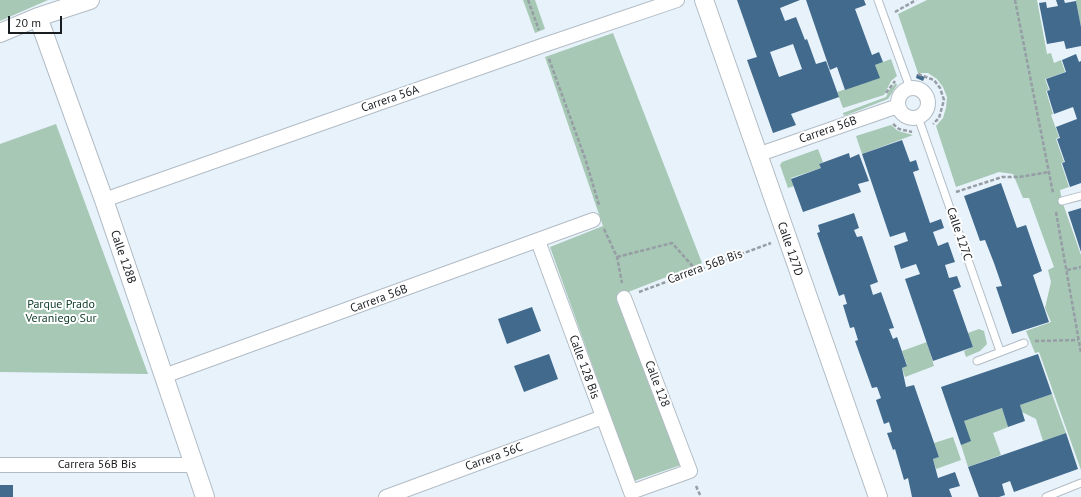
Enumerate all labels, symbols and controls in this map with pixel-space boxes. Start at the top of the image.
scale bar [10,8,64,34]
text: 20 m [15,15,41,30]
street label: Carrera 56A [359,82,421,116]
street label: Carrera 56B [797,113,859,147]
street label: Calle 127C [943,206,975,262]
street label: Calle 127D [774,220,806,278]
street label: Calle 128B [107,228,139,286]
street label: Carrera 56B Bis [666,247,744,287]
street label: Carrera 56B [348,282,410,316]
park label: Parque Prado Veraniego Sur [26,298,96,326]
street label: Calle 128 Bis [566,333,602,401]
street label: Calle 128 [642,359,672,409]
street label: Carrera 56C [463,440,525,474]
street label: Carrera 56B Bis [58,458,136,472]

